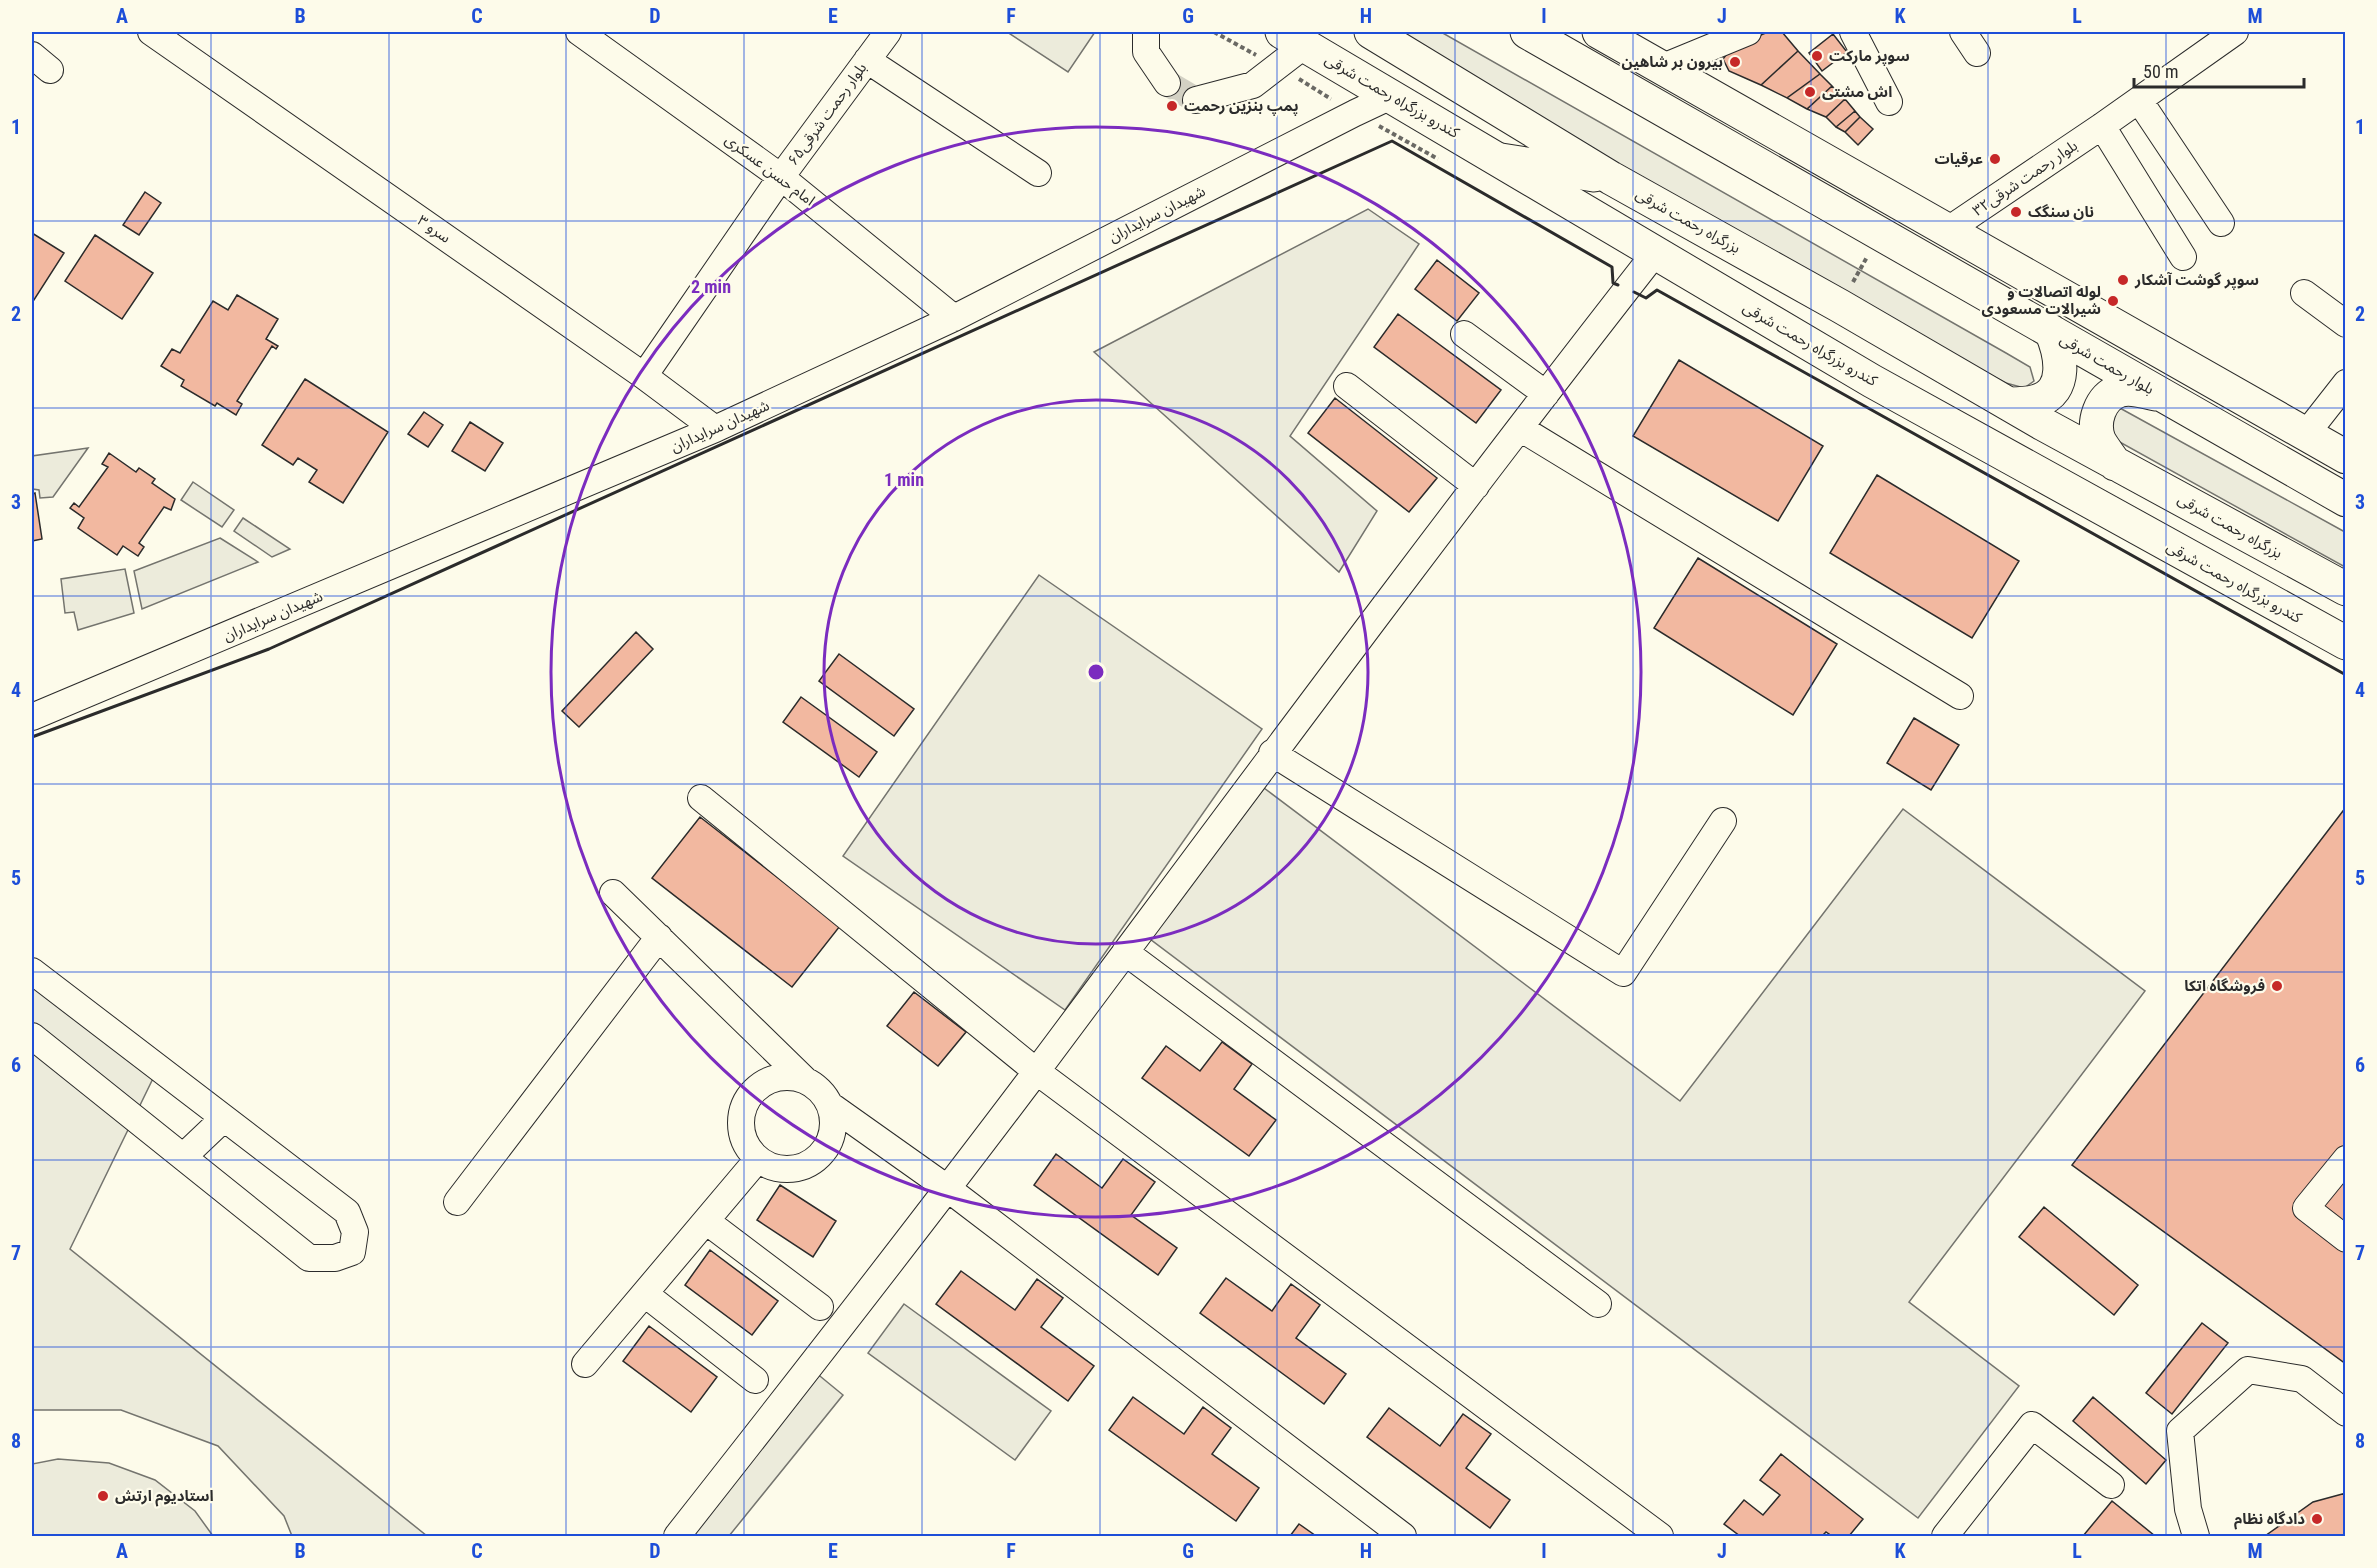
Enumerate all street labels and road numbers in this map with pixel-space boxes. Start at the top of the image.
street label: کندرو بزرگراه رحمت شرقی [1322,50,1463,142]
street label: بلوار رحمت شرقی۶۵ [784,59,870,169]
street label: امام حسن عسکری [720,130,818,211]
street label: بلوار رحمت شرقی۳۲ [1969,136,2081,220]
street label: شهیدان سرایداران [1106,182,1209,246]
street label: بزرگراه رحمت شرقی [1632,185,1744,257]
street label: سرو ۳ [414,211,454,247]
street label: کندرو بزرگراه رحمت شرقی [1740,298,1881,390]
street label: بلوار رحمت شرقی [2057,330,2157,398]
street label: شهیدان سرایداران [668,396,772,456]
street label: بزرگراه رحمت شرقی [2174,490,2286,562]
street label: کندرو بزرگراه رحمت شرقی [2163,537,2306,627]
street label: شهیدان سرایداران [221,587,326,645]

